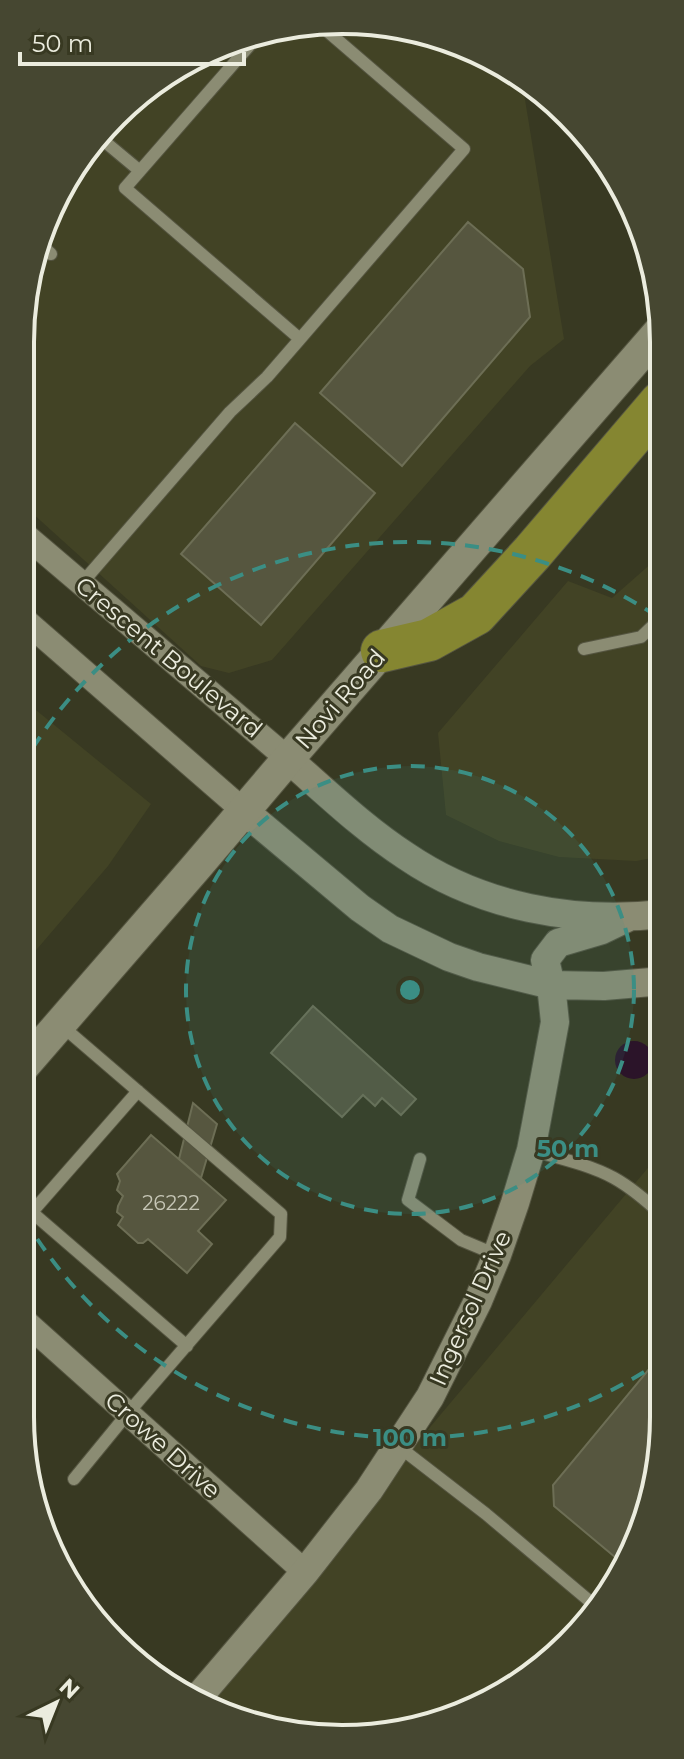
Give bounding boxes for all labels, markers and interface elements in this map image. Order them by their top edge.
scale bar [20,16,244,66]
text: 50 m [32,29,93,58]
street label: Crescent Boulevard [70,570,268,744]
street label: Novi Road [289,643,391,755]
centre of rings [396,976,424,1004]
text: 50 m [537,1134,599,1163]
house number: 26222 [142,1191,200,1215]
street label: Ingersol Drive [423,1226,517,1390]
street label: Crowe Drive [99,1386,227,1504]
text: 100 m [373,1423,447,1452]
north arrow [16,1663,96,1743]
text: N [54,1673,85,1705]

